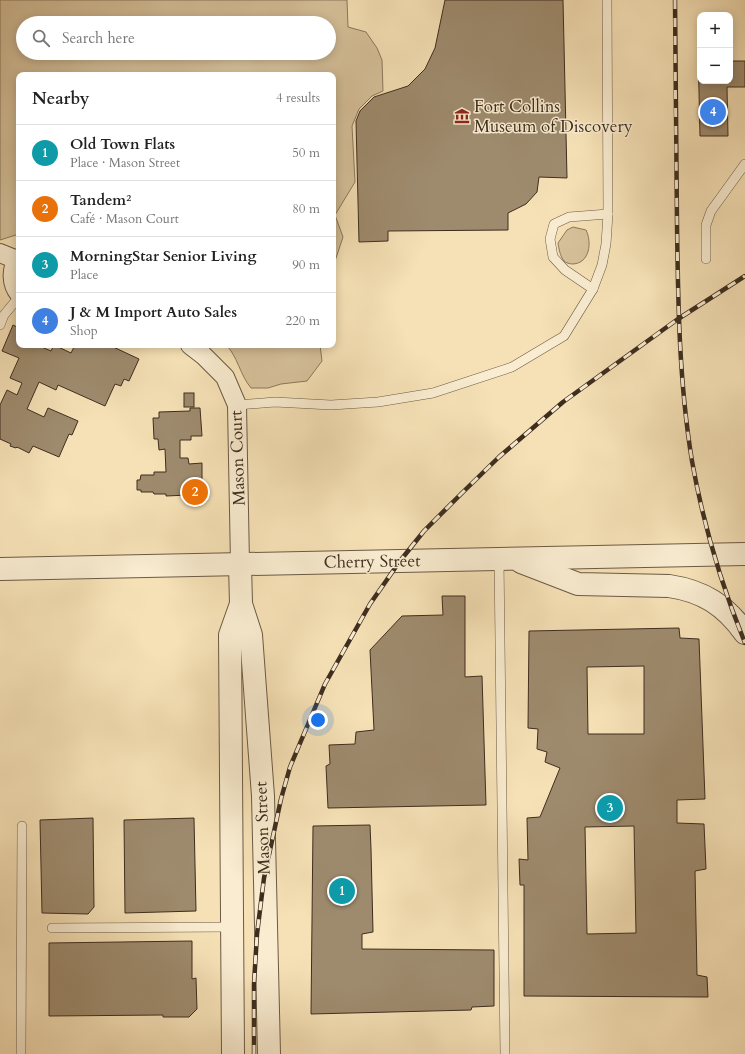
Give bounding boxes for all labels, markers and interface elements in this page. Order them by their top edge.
map controls [697,12,733,84]
button: + [697,12,733,48]
search box [16,16,336,60]
icon: search [30,27,52,49]
text: Search here [62,28,135,48]
button: − [697,48,733,84]
text: Nearby [32,87,89,110]
text: 4 results [276,89,320,107]
place label: Fort Collins Museum of Discovery [474,95,633,138]
pin: 4 [700,97,726,127]
museum icon: Fort Collins Museum of Discovery [453,107,471,125]
text: Old Town Flats [70,134,175,154]
text: 1 [42,144,48,162]
text: 50 m [292,144,320,162]
text: Place · Mason Street [70,154,180,172]
text: Tandem² [70,190,131,210]
text: 2 [42,200,48,218]
text: 80 m [292,200,320,218]
text: Café · Mason Court [70,210,179,228]
text: MorningStar Senior Living [70,246,256,266]
text: 3 [42,256,48,274]
text: 90 m [292,256,320,274]
text: Place [70,266,98,284]
text: J & M Import Auto Sales [70,302,237,322]
text: 4 [42,312,48,330]
text: 220 m [286,312,320,330]
text: Shop [70,322,98,340]
street label: Mason Court [224,409,251,506]
pin: 2 [182,477,208,507]
street label: Cherry Street [323,549,421,574]
your location [308,710,328,730]
street label: Mason Street [249,780,276,875]
pin: 3 [597,793,623,823]
pin: 1 [329,876,355,906]

